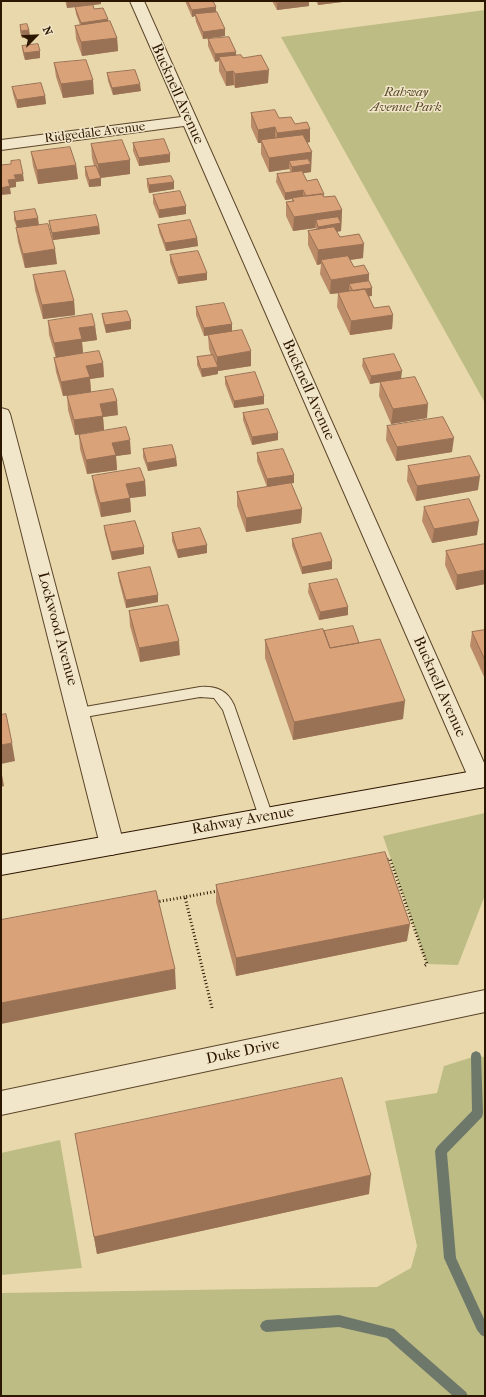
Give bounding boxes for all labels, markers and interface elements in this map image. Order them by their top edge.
north arrow [16,16,56,56]
text: N [40,24,55,37]
street label: Bucknell Avenue [147,41,207,147]
park label: Rahway Avenue Park [370,85,442,116]
street label: Ridgedale Avenue [44,119,146,147]
street label: Bucknell Avenue [278,337,338,443]
street label: Lockwood Avenue [33,570,81,688]
street label: Bucknell Avenue [409,634,469,740]
street label: Rahway Avenue [190,803,296,839]
street label: Duke Drive [205,1035,281,1069]

